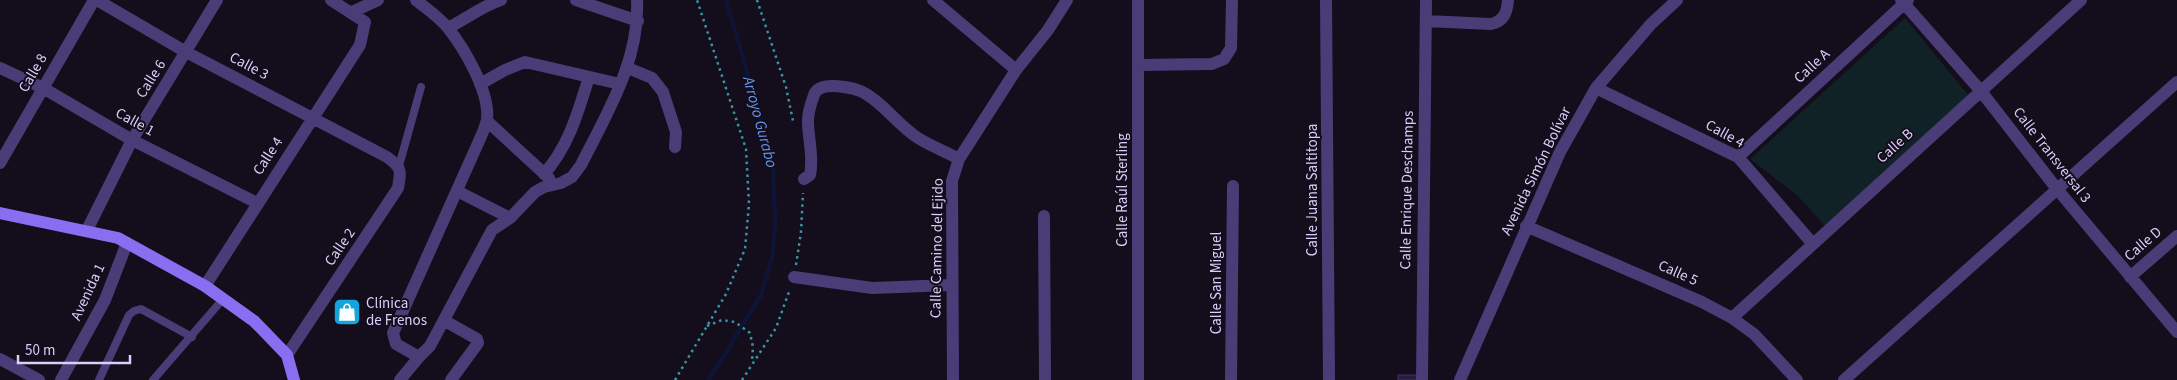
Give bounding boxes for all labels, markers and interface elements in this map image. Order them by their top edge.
street label: Calle A [1789,43,1835,88]
street label: Calle 3 [226,47,272,85]
street label: Calle 8 [13,50,53,96]
street label: Calle 6 [131,56,171,102]
water label: Arroyo Gurabo [737,73,783,170]
street label: Avenida Simón Bolívar [1496,102,1577,239]
street label: Calle 1 [112,103,158,141]
street label: Calle Transversal 3 [2008,103,2096,207]
street label: Calle Enrique Deschamps [1395,110,1419,270]
street label: Calle 4 [1702,115,1749,154]
street label: Calle Juana Saltitopa [1302,124,1323,256]
street label: Calle B [1872,124,1918,168]
street label: Calle 4 [248,132,288,179]
street label: Calle Raúl Sterling [1112,133,1133,247]
street label: Calle Camino del Ejido [925,178,949,318]
street label: Calle D [2120,222,2166,266]
street label: Calle 2 [320,224,360,270]
street label: Calle San Miguel [1206,232,1227,334]
street label: Calle 5 [1655,255,1701,291]
street label: Avenida 1 [66,260,110,324]
place label: Clínica de Frenos [366,293,427,331]
shop icon: Clínica de Frenos [332,297,362,327]
scale bar [18,332,130,364]
text: 50 m [25,340,55,361]

